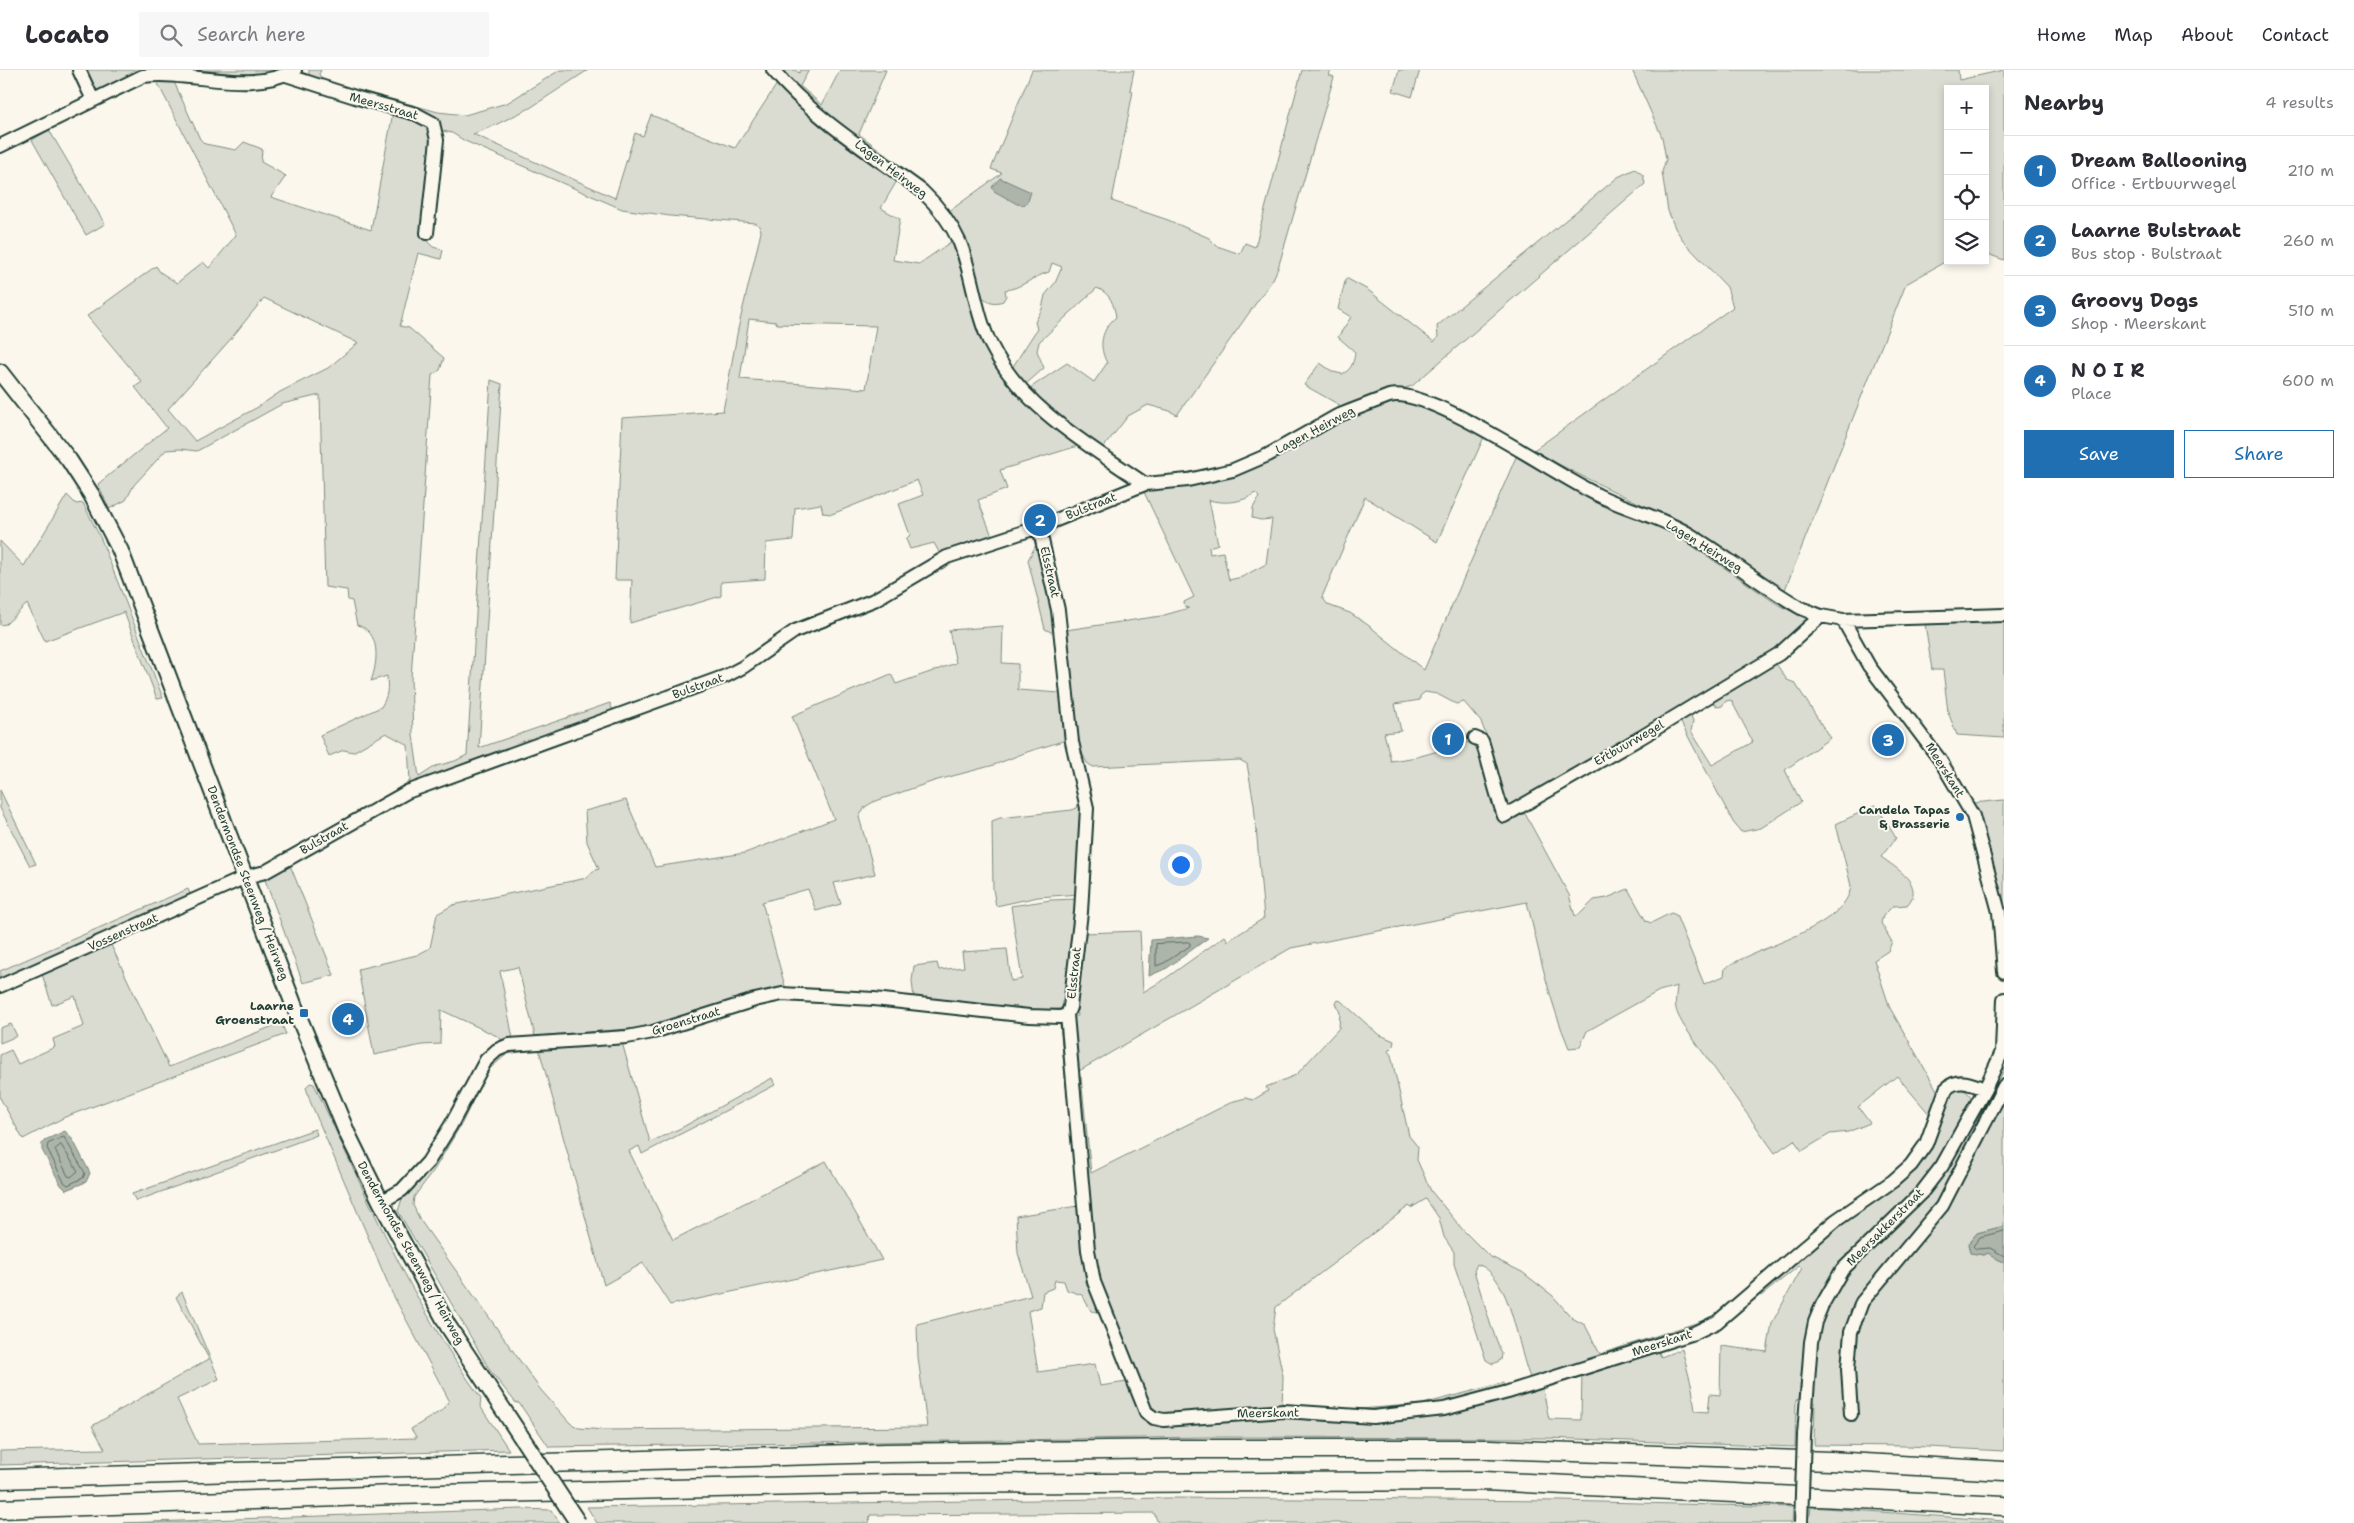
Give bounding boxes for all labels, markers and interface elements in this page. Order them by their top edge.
search box [139,12,489,57]
text: Locato [25,19,109,51]
icon: search [157,21,185,49]
text: Search here [197,22,306,47]
text: Home [2037,23,2086,47]
text: Map [2114,23,2153,47]
text: About [2181,23,2234,47]
text: Contact [2262,23,2329,47]
map controls [1944,85,1989,265]
button: + [1944,85,1989,130]
street label: Meersstraat [348,88,420,124]
text: Nearby [2024,89,2104,117]
text: 4 results [2265,92,2334,113]
button: − [1944,130,1989,175]
street label: Lagen Heirweg [851,136,931,202]
text: Dream Ballooning [2071,148,2247,173]
text: 1 [2036,160,2044,181]
text: 210 m [2287,160,2334,181]
text: Office · Ertbuurwegel [2071,173,2236,194]
button: locate [1944,175,1989,220]
text: Laarne Bulstraat [2071,218,2241,243]
button: layers [1944,220,1989,265]
text: 2 [2034,230,2046,251]
text: 260 m [2282,230,2334,251]
text: Bus stop · Bulstraat [2071,243,2222,264]
text: Groovy Dogs [2071,288,2198,313]
text: 3 [2034,300,2046,321]
text: 510 m [2288,300,2334,321]
text: Shop · Meerskant [2071,313,2207,334]
text: N O I R [2071,358,2144,383]
text: 4 [2034,370,2046,391]
text: 600 m [2282,370,2334,391]
text: Place [2071,383,2112,404]
street label: Lagen Heirweg [1273,402,1357,458]
button: Save [2024,430,2174,478]
button: Share [2184,430,2334,478]
street label: Bulstraat [1063,489,1119,523]
pin: 2 [1024,501,1056,539]
street label: Lagen Heirweg [1663,516,1745,576]
street label: Elsstraat [1036,545,1064,599]
street label: Bulstraat [670,669,726,703]
street label: Ertbuurwegel [1591,716,1667,770]
pin: 1 [1432,720,1464,758]
pin: 3 [1872,721,1904,759]
street label: Meerskant [1922,739,1968,801]
street label: Dendermondse Steenweg / Heirweg [203,783,293,983]
place label: Candela Tapas & Brasserie [1859,802,1950,832]
marker: Candela Tapas & Brasserie [1954,811,1966,823]
street label: Bulstraat [297,818,351,858]
your location [1168,852,1194,878]
street label: Vossenstraat [85,909,161,955]
street label: Elsstraat [1063,946,1085,1000]
place label: Laarne Groenstraat [215,998,294,1028]
pin: 4 [332,1000,364,1038]
street label: Groenstraat [650,1003,722,1039]
marker: Laarne Groenstraat [298,1007,310,1019]
street label: Dendermondse Steenweg / Heirweg [354,1158,468,1348]
street label: Meersakkerstraat [1843,1185,1927,1269]
street label: Meerskant [1630,1326,1694,1360]
street label: Meerskant [1237,1404,1299,1422]

